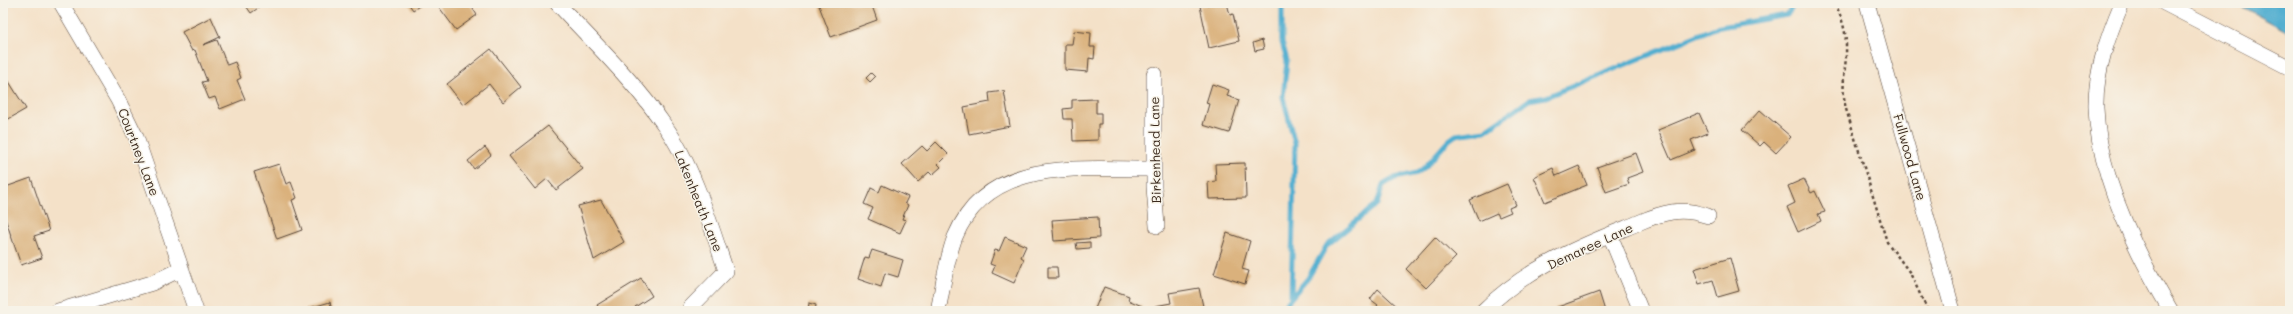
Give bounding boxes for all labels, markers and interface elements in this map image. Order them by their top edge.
street label: Birkenhead Lane [1145,96,1164,204]
street label: Courtney Lane [115,105,164,198]
street label: Fullwood Lane [1890,112,1931,202]
street label: Lakenheath Lane [671,148,728,254]
street label: Demaree Lane [1544,218,1635,273]

